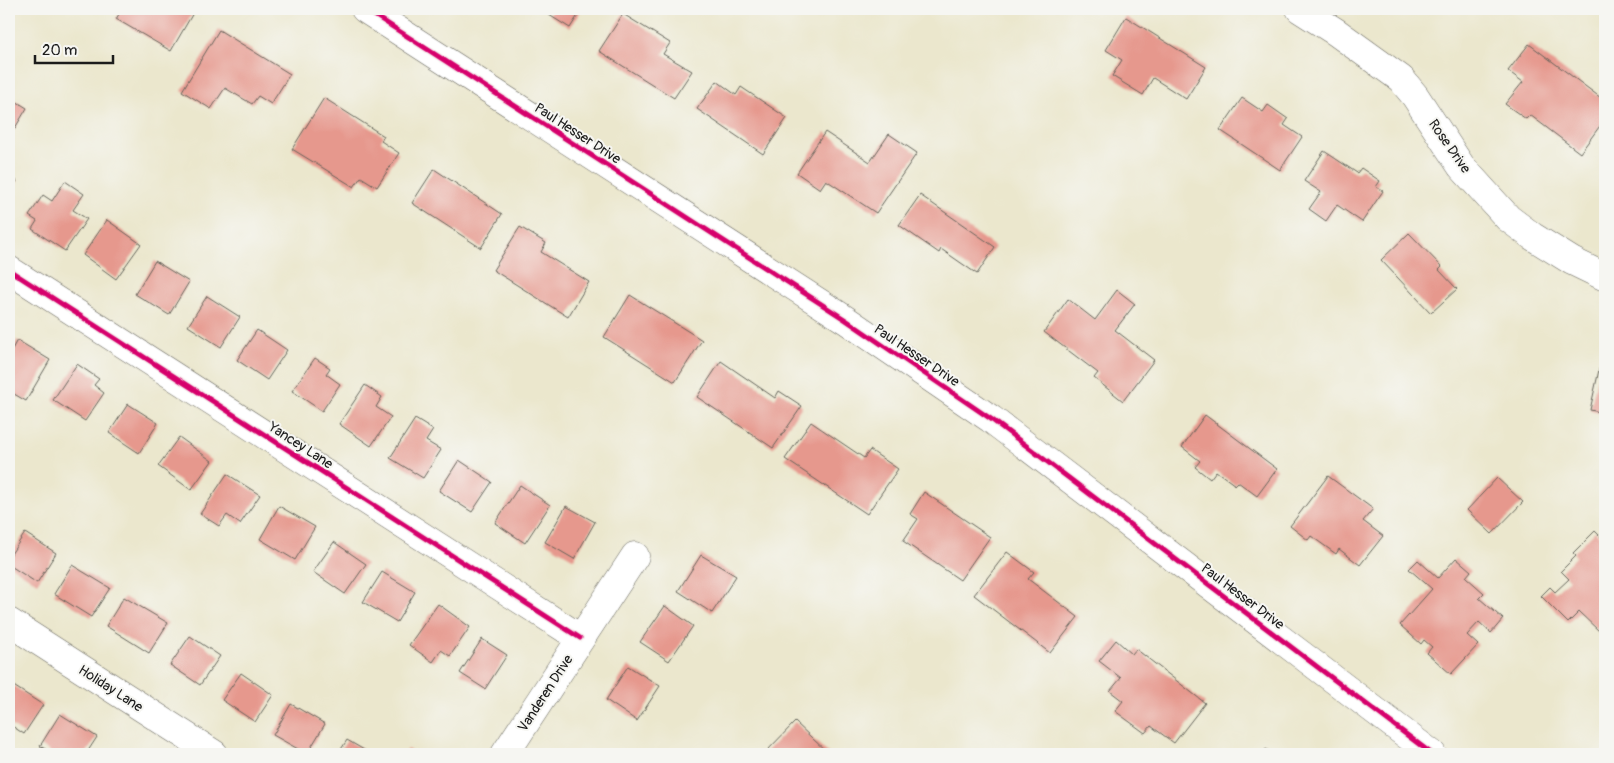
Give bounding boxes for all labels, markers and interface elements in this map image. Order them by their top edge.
scale bar [35,32,112,64]
text: 20 m [42,41,77,60]
street label: Paul Hesser Drive [531,99,624,168]
street label: Rose Drive [1425,116,1474,177]
street label: Paul Hesser Drive [871,321,963,390]
street label: Yancey Lane [264,418,336,473]
street label: Paul Hesser Drive [1198,560,1288,633]
street label: Vanderen Drive [514,651,577,735]
street label: Holiday Lane [75,661,146,716]

